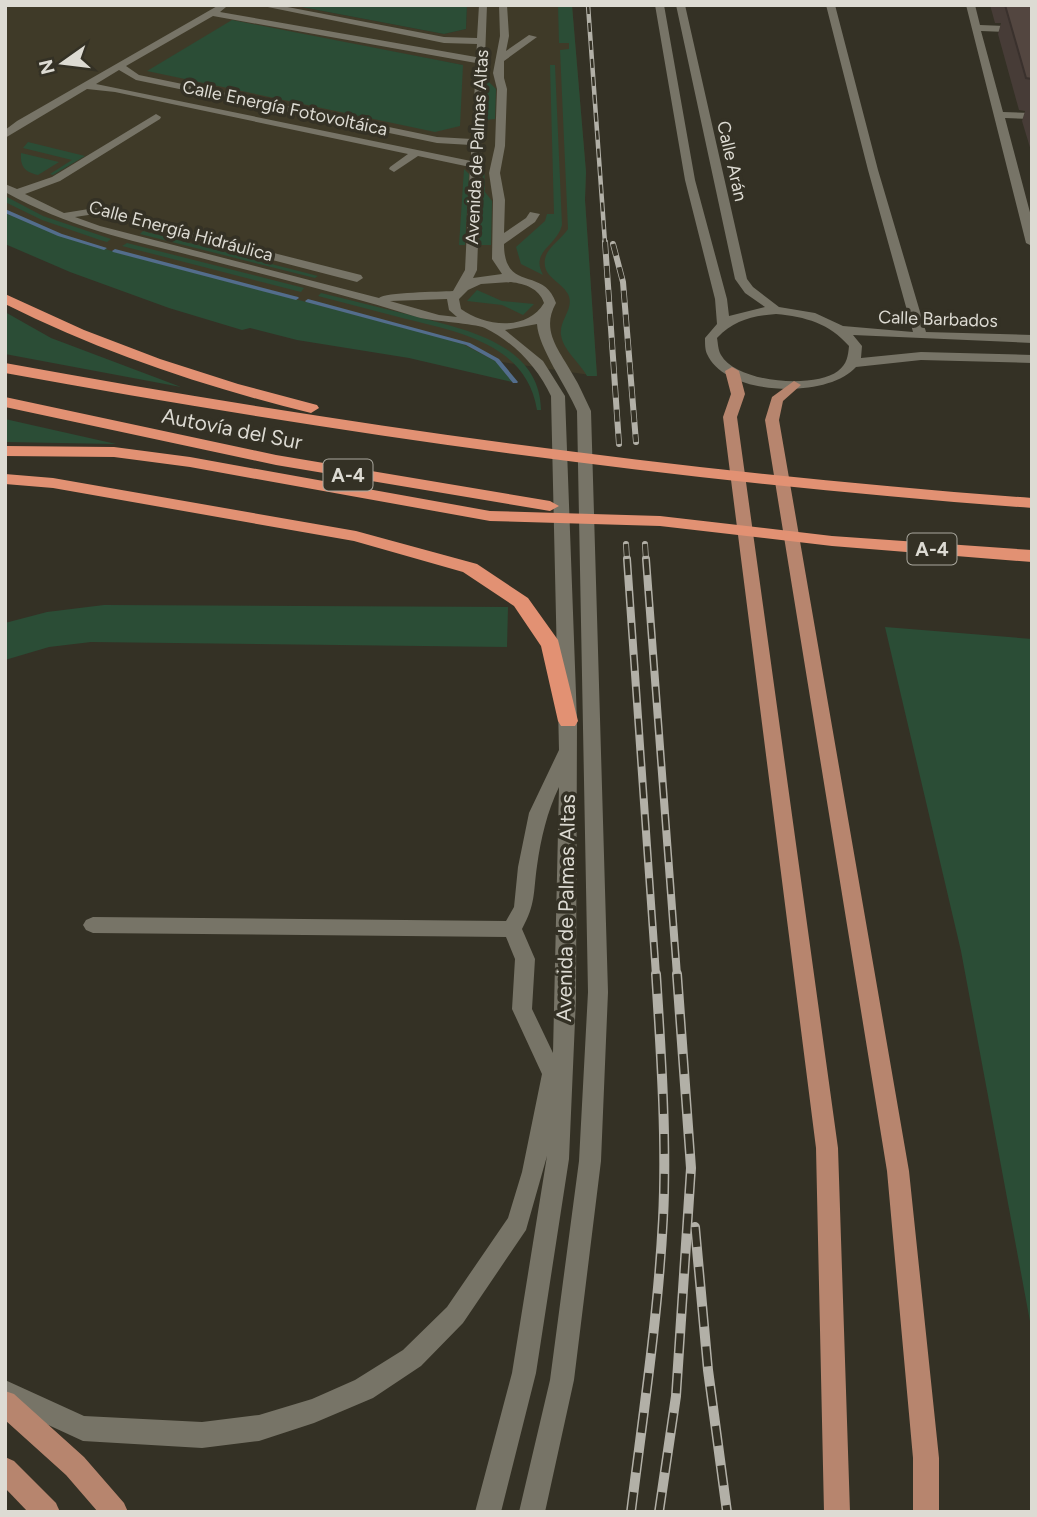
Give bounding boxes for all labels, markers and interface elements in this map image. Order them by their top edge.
north arrow [28,28,98,98]
street label: Avenida de Palmas Altas [461,49,493,245]
text: N [34,57,60,77]
street label: Calle Energía Fotovoltáica [181,76,389,140]
street label: Calle Arán [712,119,752,203]
street label: Calle Energía Hidráulica [86,196,276,266]
street label: Calle Barbados [878,306,998,332]
street label: Autovía del Sur [160,403,305,454]
road number: A-4 [324,460,372,490]
road number: A-4 [908,534,956,564]
street label: Avenida de Palmas Altas [551,794,580,1022]

